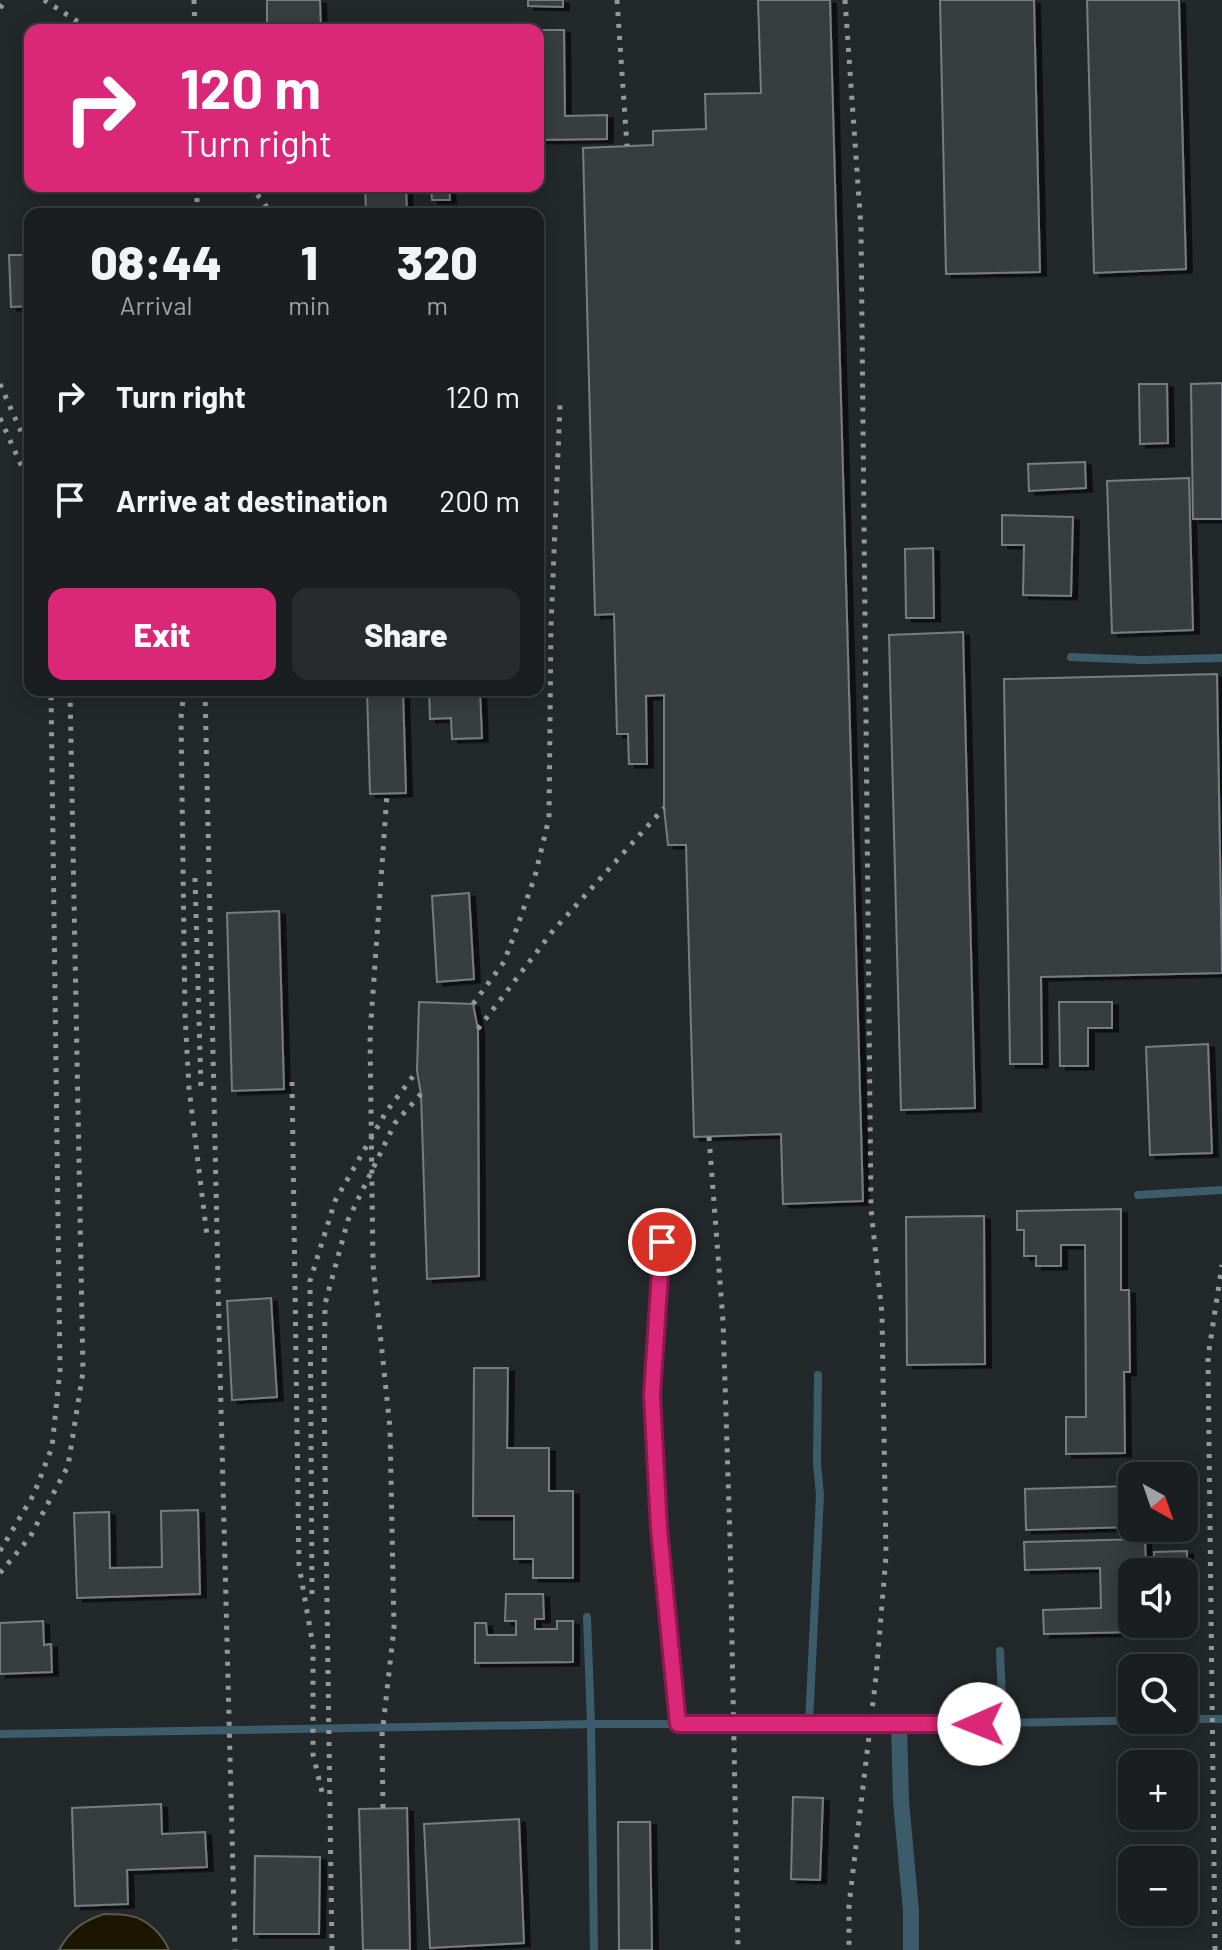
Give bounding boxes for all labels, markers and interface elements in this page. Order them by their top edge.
text: 120 m [180,53,321,120]
icon: right [48,56,152,160]
text: Turn right [180,121,332,164]
text: 08:44 [90,232,222,290]
text: 1 [301,232,318,290]
text: 320 [397,232,478,290]
text: Arrival [120,289,192,320]
text: min [288,289,330,320]
text: m [426,289,448,320]
icon: right [48,374,92,418]
text: Turn right [116,378,246,414]
text: 120 m [446,378,520,414]
icon: arrive [48,478,92,522]
text: Arrive at destination [116,482,388,518]
text: 200 m [439,482,520,518]
button: Exit [48,588,276,680]
button: Share [292,588,520,680]
pin [628,1208,696,1276]
icon: arrive [640,1220,684,1264]
north arrow [1118,1462,1198,1542]
map controls [1118,1462,1198,1926]
button: sound [1118,1558,1198,1638]
button: search [1118,1654,1198,1734]
position arrow [937,1682,1021,1766]
button: + [1118,1750,1198,1830]
button: − [1118,1846,1198,1926]

